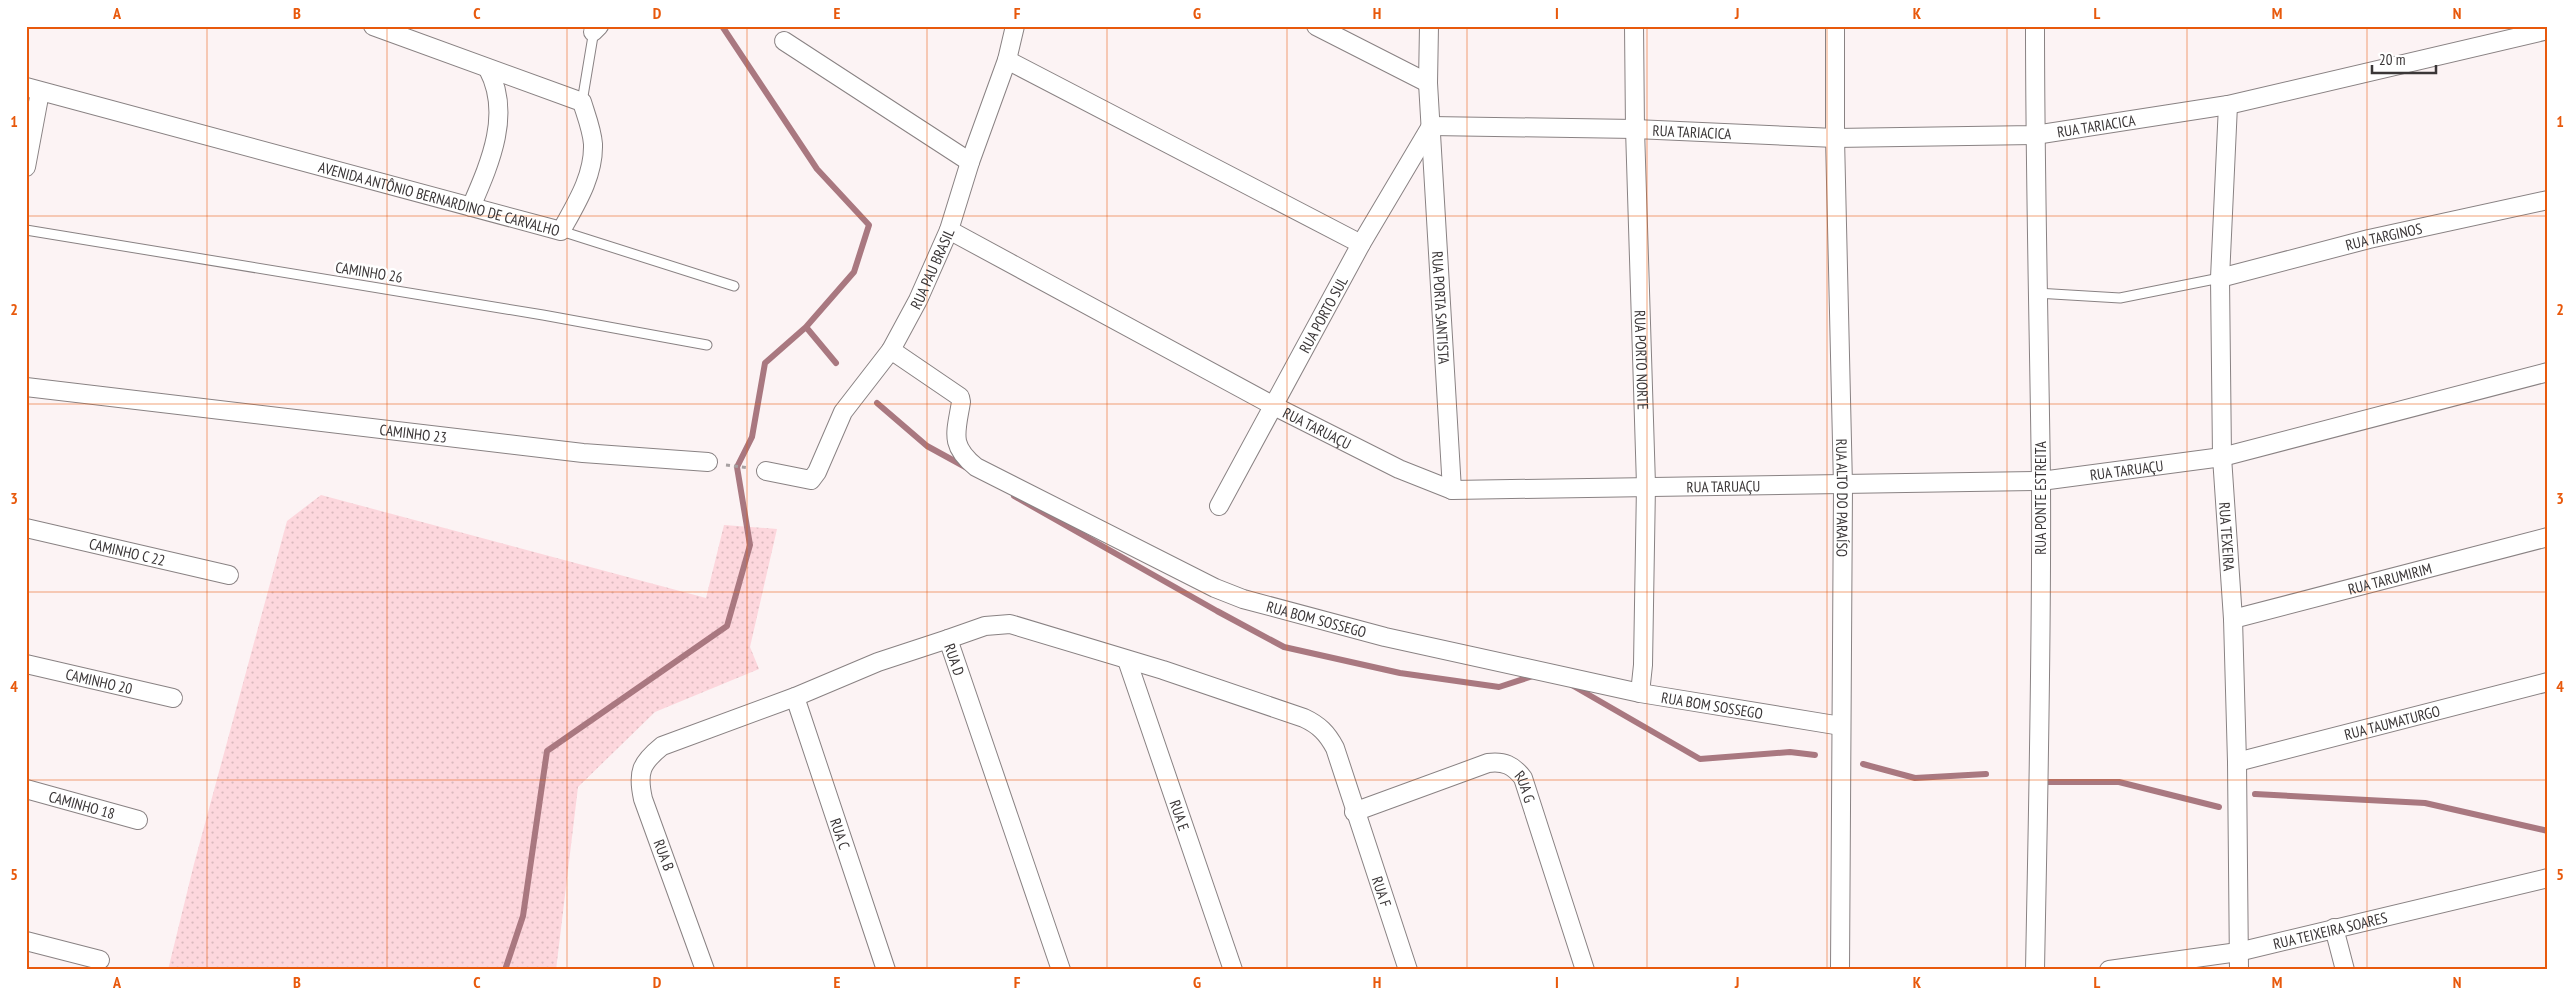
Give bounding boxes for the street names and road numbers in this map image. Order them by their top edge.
street label: RUA TARIACICA [2056,110,2137,141]
street label: RUA TARIACICA [1652,120,1733,143]
street label: AVENIDA ANTÔNIO BERNARDINO DE CARVALHO [317,157,562,240]
street label: RUA TARGINOS [2343,218,2424,254]
street label: RUA PAU BRASIL [906,225,958,312]
street label: RUA PORTA SANTISTA [1428,251,1454,365]
street label: CAMINHO 26 [334,257,404,287]
street label: RUA PORTO SUL [1294,272,1352,356]
street label: RUA PORTO NORTE [1631,310,1653,410]
street label: RUA TARUAÇU [1280,403,1355,453]
street label: CAMINHO 23 [379,419,448,446]
street label: RUA ALTO DO PARAÍSO [1832,438,1853,557]
street label: RUA PONTE ESTREITA [2031,440,2050,555]
street label: RUA TARUAÇU [2089,455,2165,484]
street label: RUA TARUAÇU [1686,476,1761,496]
street label: RUA TEXEIRA [2216,502,2239,573]
street label: CAMINHO C 22 [88,533,167,569]
street label: RUA TARUMIRIM [2346,558,2434,598]
street label: RUA BOM SOSSEGO [1265,596,1369,641]
street label: RUA D [941,641,969,678]
street label: CAMINHO 20 [64,664,134,698]
street label: RUA BOM SOSSEGO [1660,687,1764,723]
street label: RUA TAUMATURGO [2342,701,2442,744]
street label: RUA G [1511,766,1540,805]
street label: CAMINHO 18 [47,786,117,823]
street label: RUA E [1166,797,1194,833]
street label: RUA C [827,816,855,852]
street label: RUA B [649,837,679,873]
street label: RUA F [1368,874,1396,909]
street label: RUA TEIXEIRA SOARES [2271,907,2389,953]

